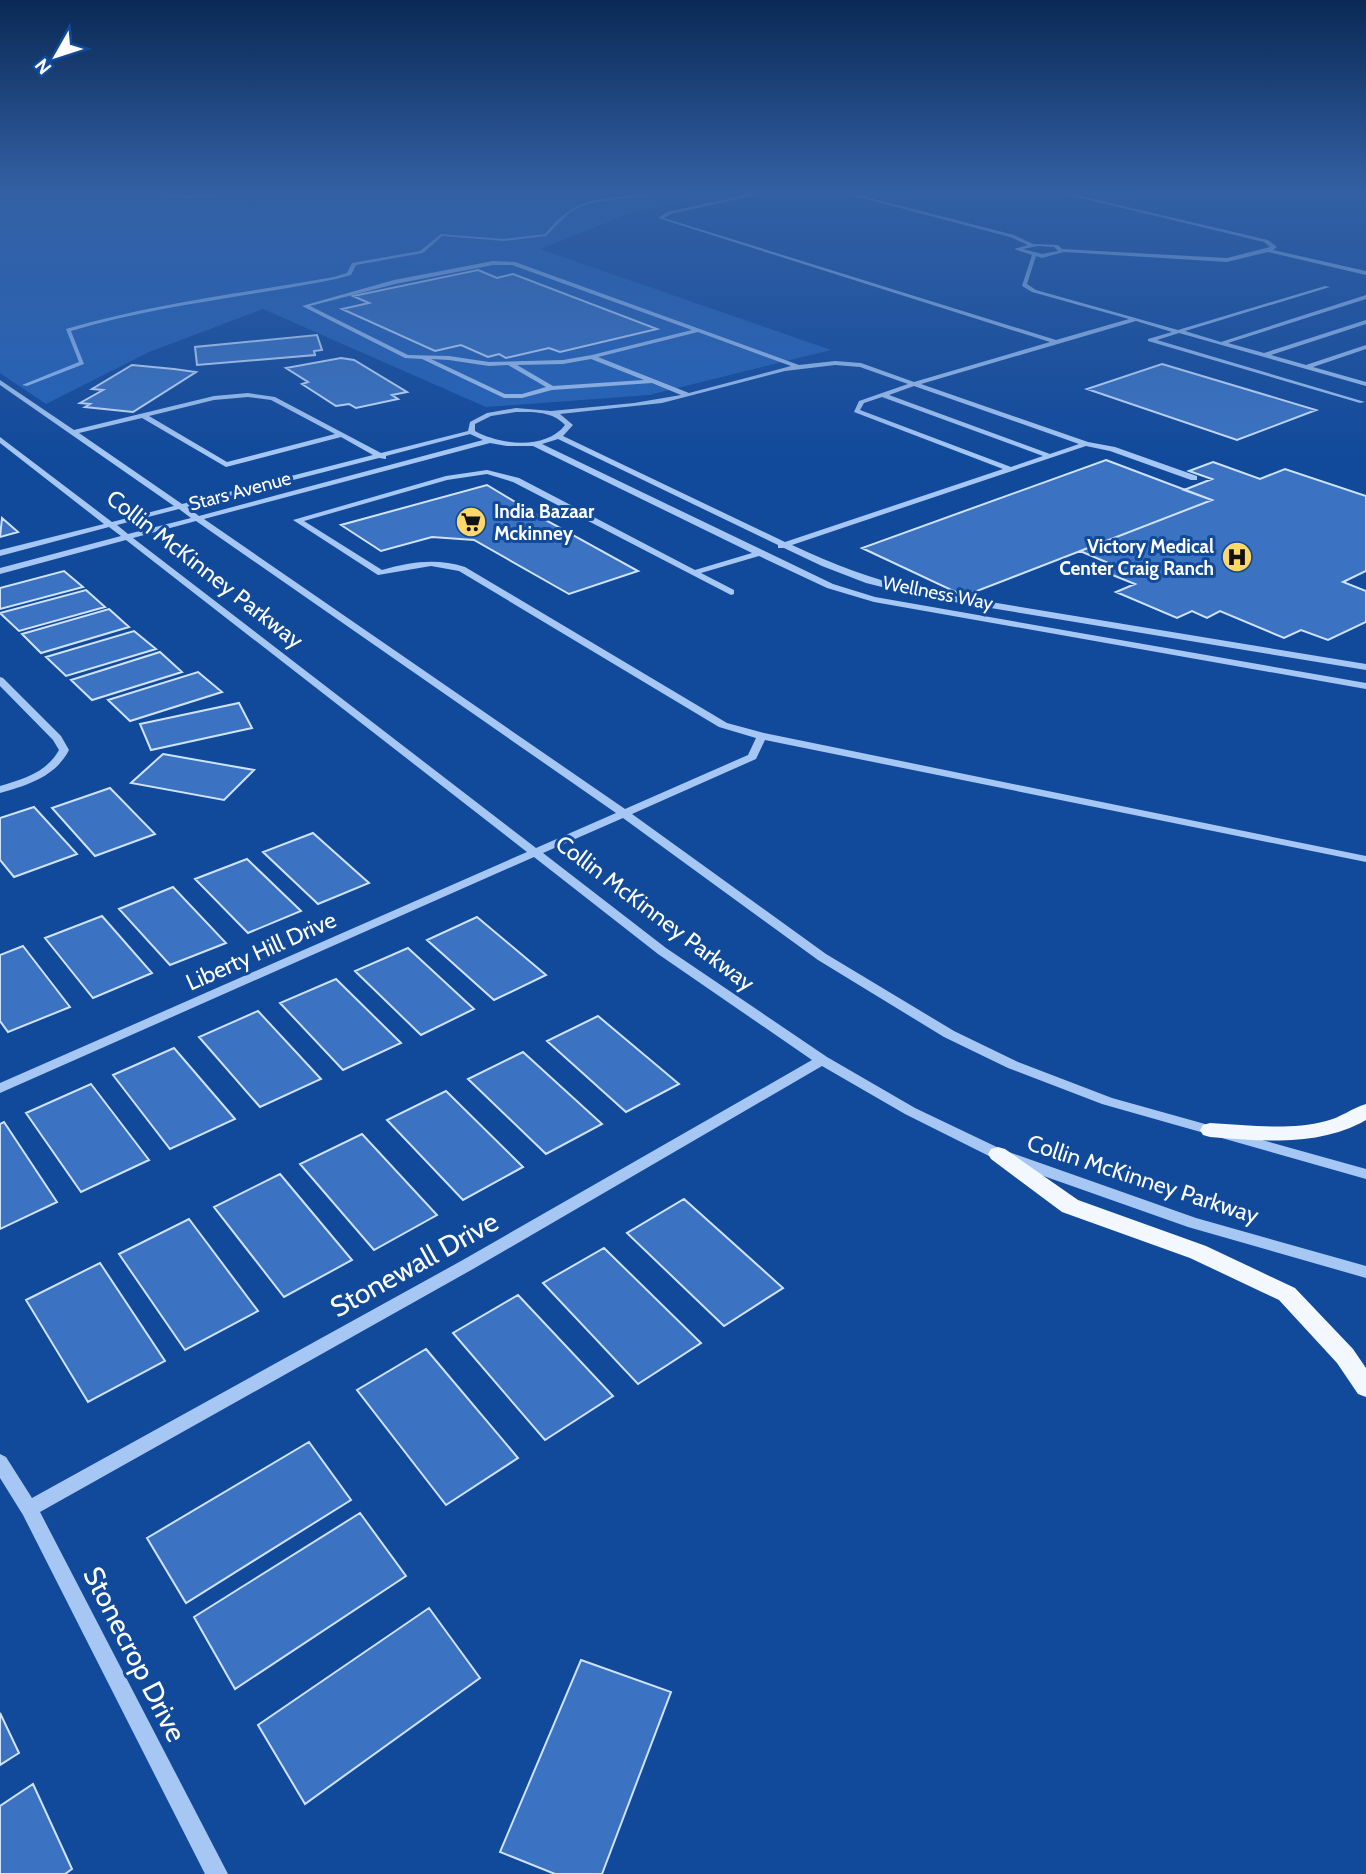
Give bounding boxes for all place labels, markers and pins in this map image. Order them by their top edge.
place label: India Bazaar Mckinney [494,500,595,545]
supermarket icon: India Bazaar Mckinney [454,505,488,539]
place label: Victory Medical Center Craig Ranch [1059,535,1214,580]
hospital icon: Victory Medical Center Craig Ranch [1220,540,1254,574]

